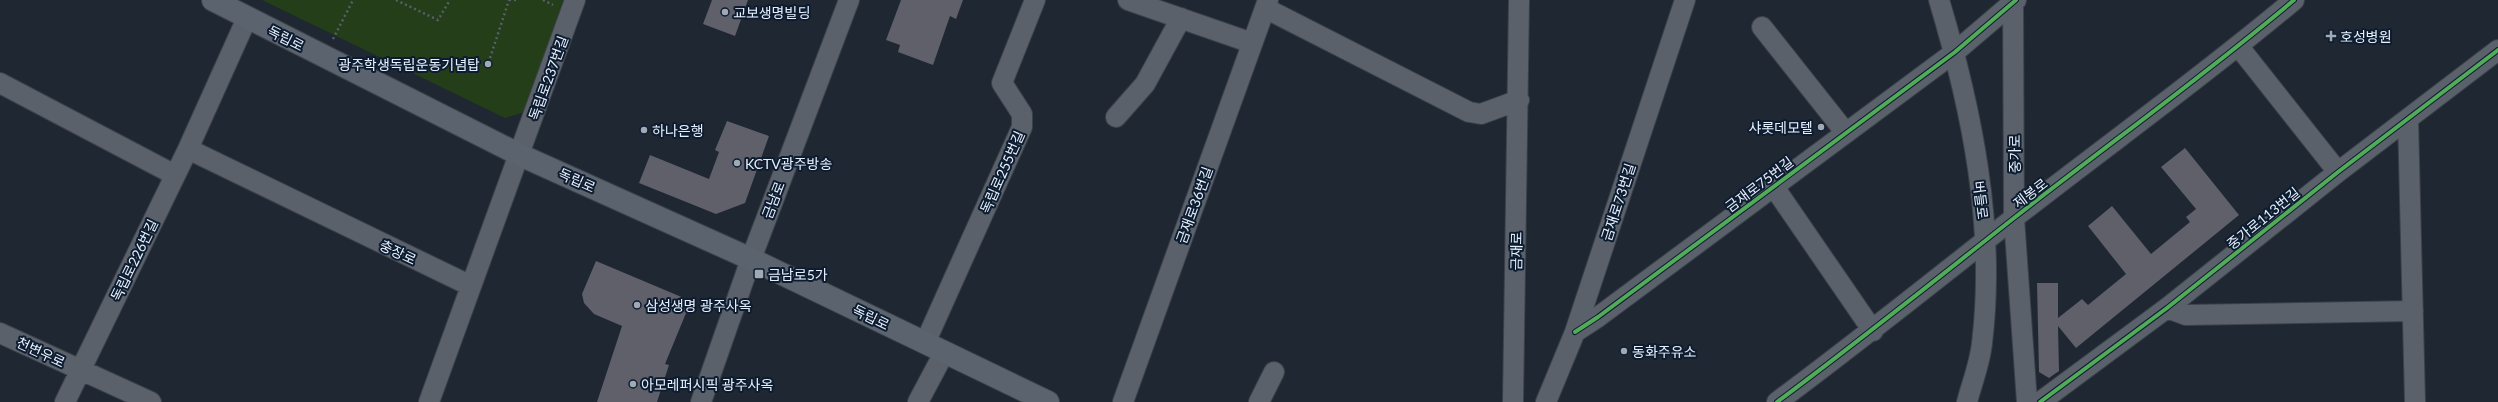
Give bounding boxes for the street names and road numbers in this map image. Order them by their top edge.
street label: 독립로 [265,22,307,54]
street label: 독립로237번길 [525,33,571,123]
street label: 독립로255번길 [976,128,1028,216]
street label: 중가로 [2006,135,2023,173]
street label: 금재로75번길 [1722,153,1796,215]
street label: 금재로73번길 [1597,161,1639,243]
street label: 독립로 [556,164,598,196]
street label: 금재로36번길 [1172,164,1216,246]
street label: 제봉로 [2009,175,2051,211]
street label: 금남로 [758,179,788,221]
street label: 버들로 [1970,180,1992,220]
street label: 중가로113번길 [2223,183,2303,253]
street label: 독립로226번길 [107,216,161,304]
street label: 금재로 [1507,231,1525,270]
street label: 충장로 [377,236,419,268]
street label: 독립로 [850,301,892,333]
street label: 천변우로 [14,333,68,371]

